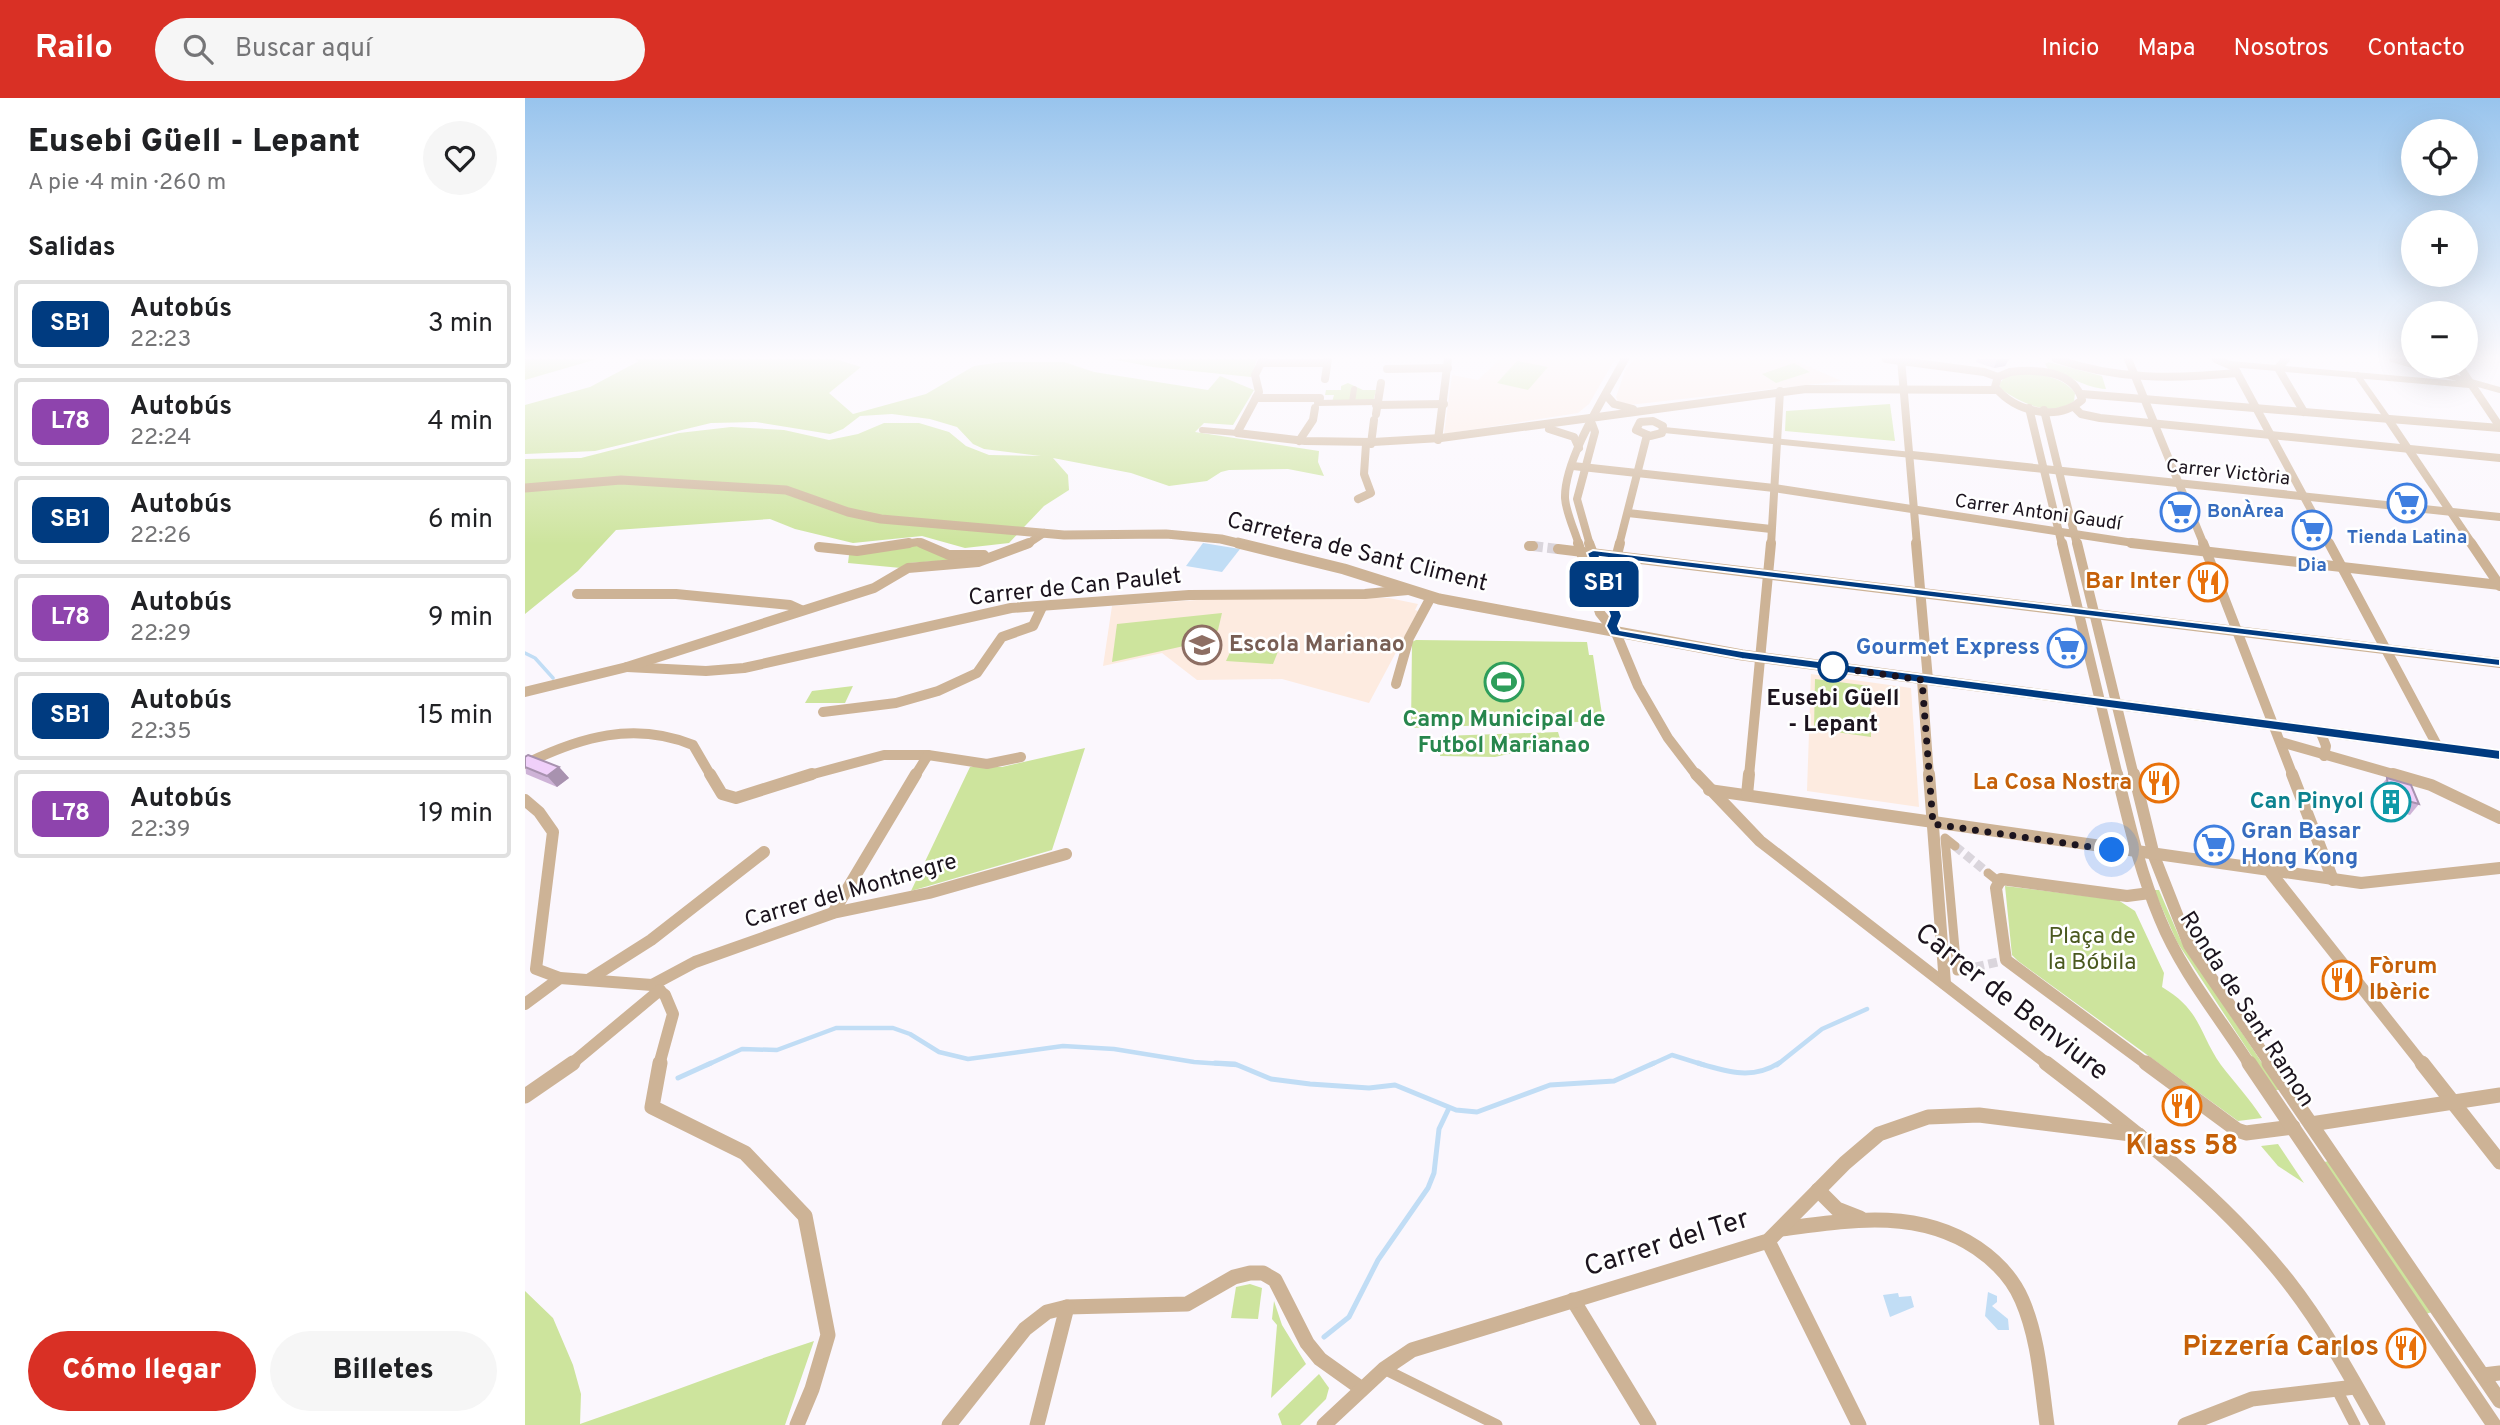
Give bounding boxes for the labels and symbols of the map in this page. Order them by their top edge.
street label: Carrer Victòria [2165,455,2291,491]
supermarket icon: Tienda Latina [2386,482,2428,524]
street label: Carrer Antoni Gaudí [1953,489,2125,537]
supermarket icon: BonÀrea [2159,491,2201,533]
place label: BonÀrea [2207,499,2284,524]
street label: Carretera de Sant Climent [1224,507,1490,599]
supermarket icon: Dia [2291,509,2333,551]
place label: Tienda Latina [2347,526,2467,550]
place label: Dia [2297,554,2327,578]
line badge: SB1 [1564,561,1644,607]
restaurant icon: Bar Inter [2187,561,2229,603]
street label: Carrer de Can Paulet [967,562,1183,614]
place label: Bar Inter [2085,568,2181,597]
school or university icon: Escola Marianao [1181,624,1223,666]
supermarket icon: Gourmet Express [2046,627,2088,669]
place label: Escola Marianao [1229,631,1405,660]
place label: Gourmet Express [1856,634,2040,663]
marker: Eusebi Güell - Lepant [1818,652,1848,682]
sports icon: Camp Municipal de Futbol Marianao [1483,661,1525,703]
place label: Eusebi Güell - Lepant [1767,685,1899,740]
place label: Camp Municipal de Futbol Marianao [1402,706,1606,761]
restaurant icon: La Cosa Nostra [2138,762,2180,804]
place label: La Cosa Nostra [1973,769,2132,798]
building icon: Can Pinyol [2370,781,2412,823]
place label: Can Pinyol [2250,788,2364,817]
place label: Gran Basar Hong Kong [2241,818,2361,873]
supermarket icon: Gran Basar Hong Kong [2193,824,2235,866]
your location [2094,832,2129,867]
street label: Carrer del Montnegre [741,848,961,936]
street label: Ronda de Sant Ramon [2172,907,2320,1113]
street label: Carrer de Benviure [1907,916,2115,1090]
park label: Plaça de la Bóbila [2048,923,2136,978]
place label: Fòrum Ibèric [2369,953,2437,1008]
restaurant icon: Fòrum Ibèric [2321,959,2363,1001]
restaurant icon: Klass 58 [2161,1085,2203,1127]
place label: Klass 58 [2126,1129,2238,1165]
street label: Carrer del Ter [1580,1202,1754,1286]
restaurant icon: Pizzería Carlos [2385,1327,2427,1369]
place label: Pizzería Carlos [2182,1330,2379,1366]

